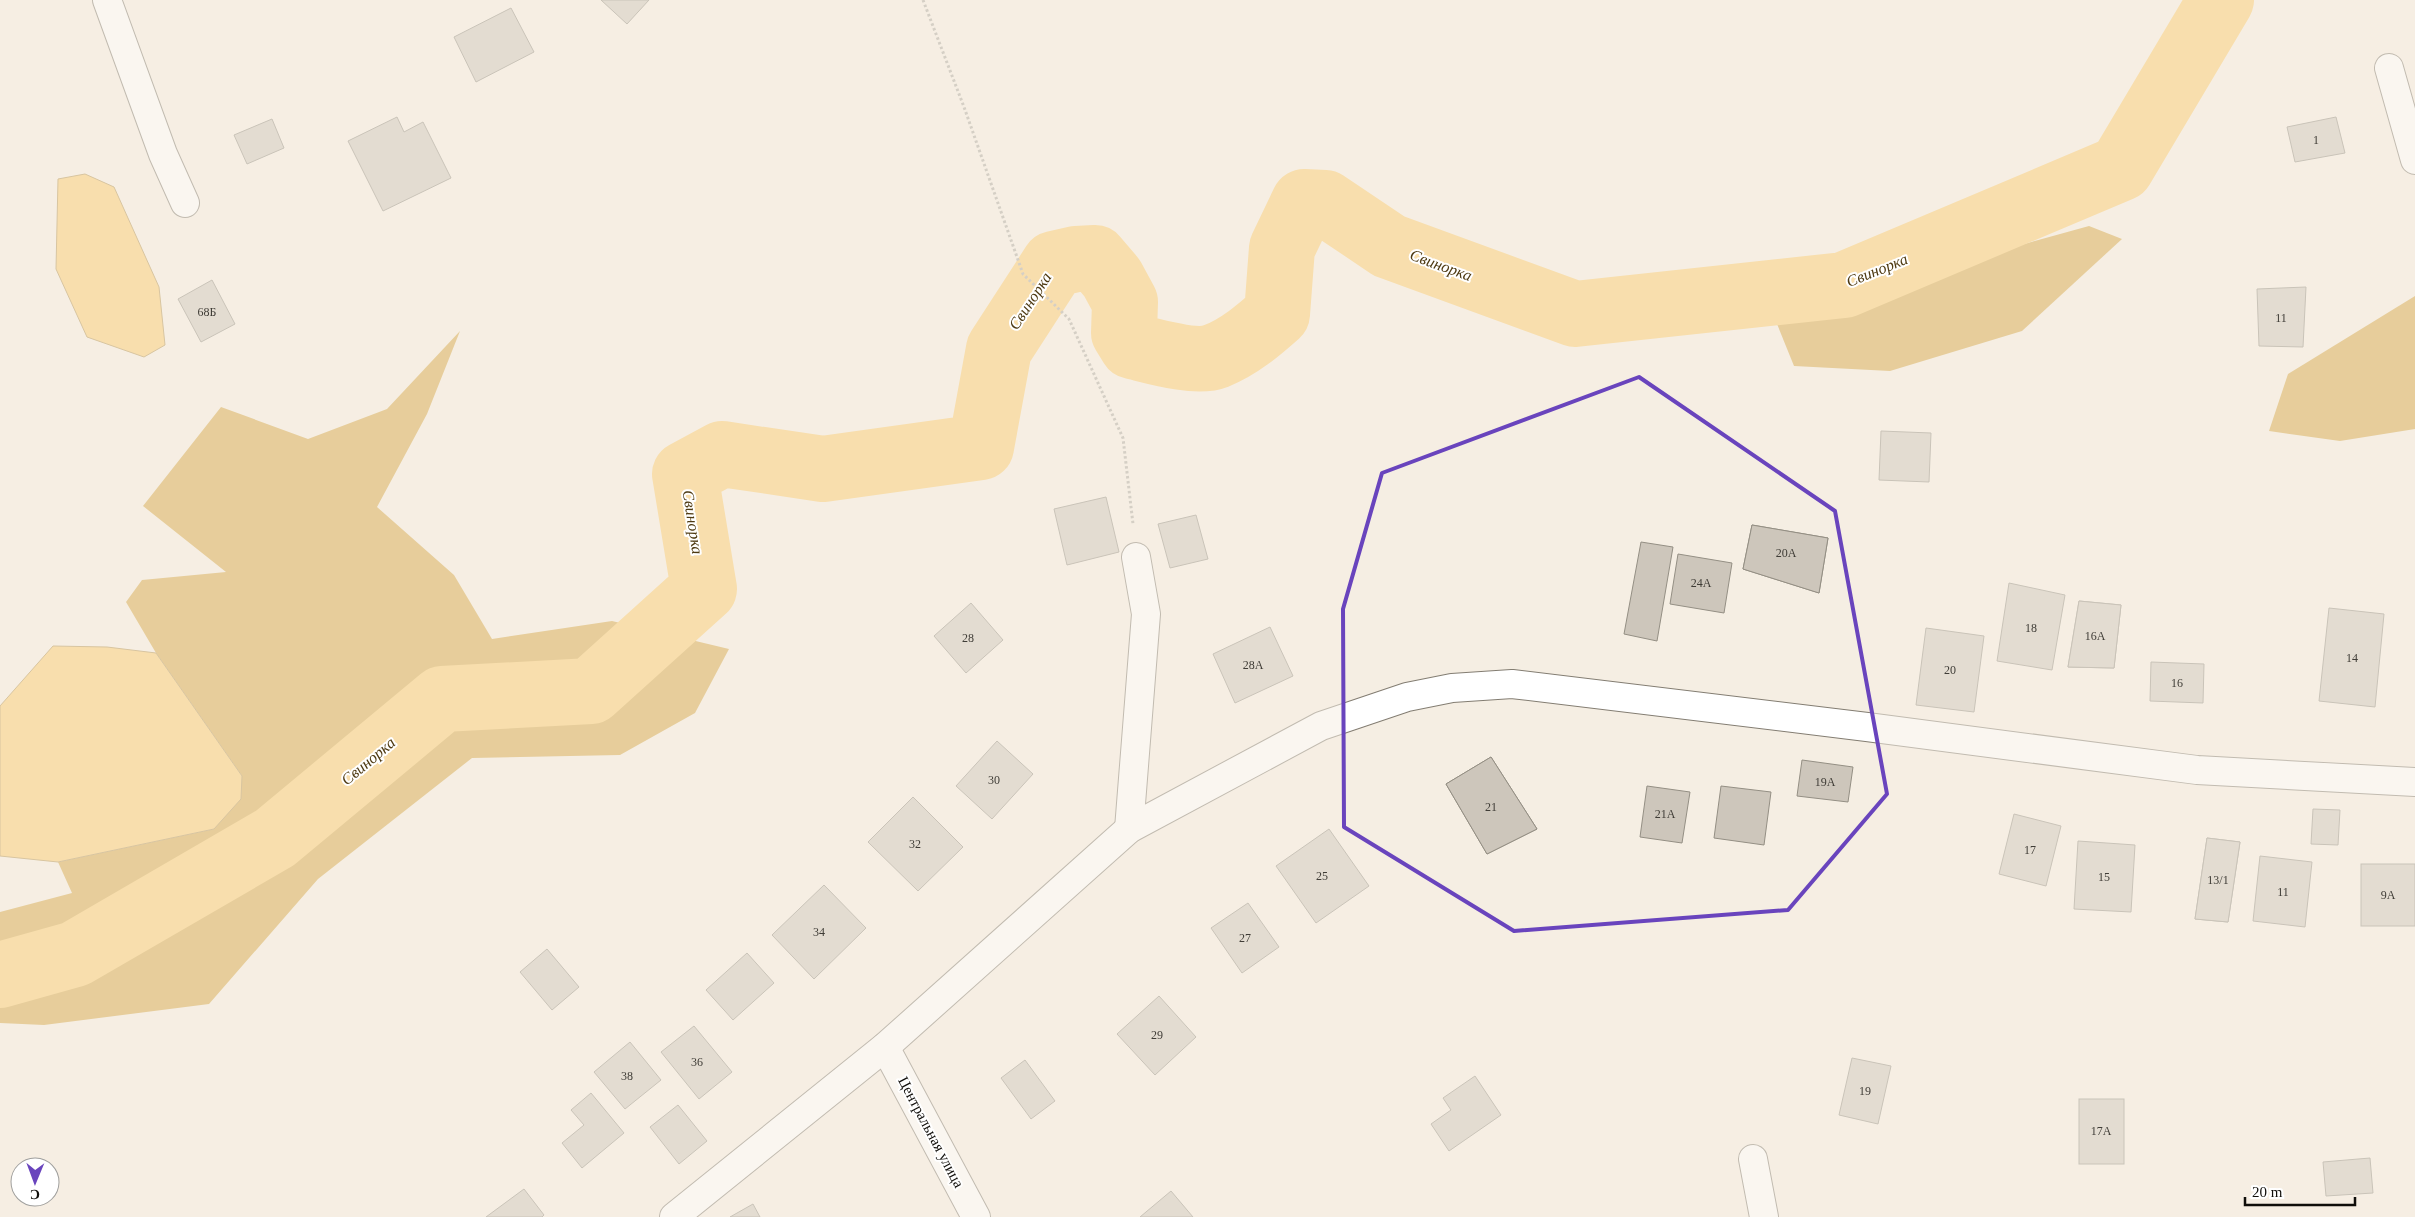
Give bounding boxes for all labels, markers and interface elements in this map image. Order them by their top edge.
house number: 1 [2313,133,2319,147]
water label: Свинорка [1407,246,1474,285]
water label: Свинорка [1844,250,1911,291]
water label: Свинорка [1005,269,1056,333]
house number: 68Б [198,305,217,319]
house number: 11 [2275,311,2287,325]
water label: Свинорка [679,489,706,555]
house number: 20А [1776,546,1797,560]
house number: 24А [1691,576,1712,590]
house number: 18 [2025,621,2037,635]
house number: 16А [2085,629,2106,643]
house number: 28 [962,631,974,645]
house number: 14 [2346,651,2358,665]
house number: 28А [1243,658,1264,672]
house number: 20 [1944,663,1956,677]
house number: 16 [2171,676,2183,690]
water label: Свинорка [338,734,399,789]
house number: 30 [988,773,1000,787]
house number: 19А [1815,775,1836,789]
house number: 21 [1485,800,1497,814]
house number: 21А [1655,807,1676,821]
house number: 32 [909,837,921,851]
house number: 17 [2024,843,2036,857]
house number: 25 [1316,869,1328,883]
house number: 15 [2098,870,2110,884]
house number: 13/1 [2207,873,2229,887]
house number: 11 [2277,885,2289,899]
house number: 9А [2381,888,2396,902]
house number: 34 [813,925,825,939]
house number: 27 [1239,931,1251,945]
house number: 29 [1151,1028,1163,1042]
house number: 36 [691,1055,703,1069]
house number: 38 [621,1069,633,1083]
street label: Центральная улица [895,1074,967,1190]
house number: 19 [1859,1084,1871,1098]
house number: 17А [2091,1124,2112,1138]
north arrow [10,1157,60,1207]
scale bar [2245,1174,2355,1206]
text: 20 m [2252,1184,2283,1200]
text: С [30,1187,40,1202]

